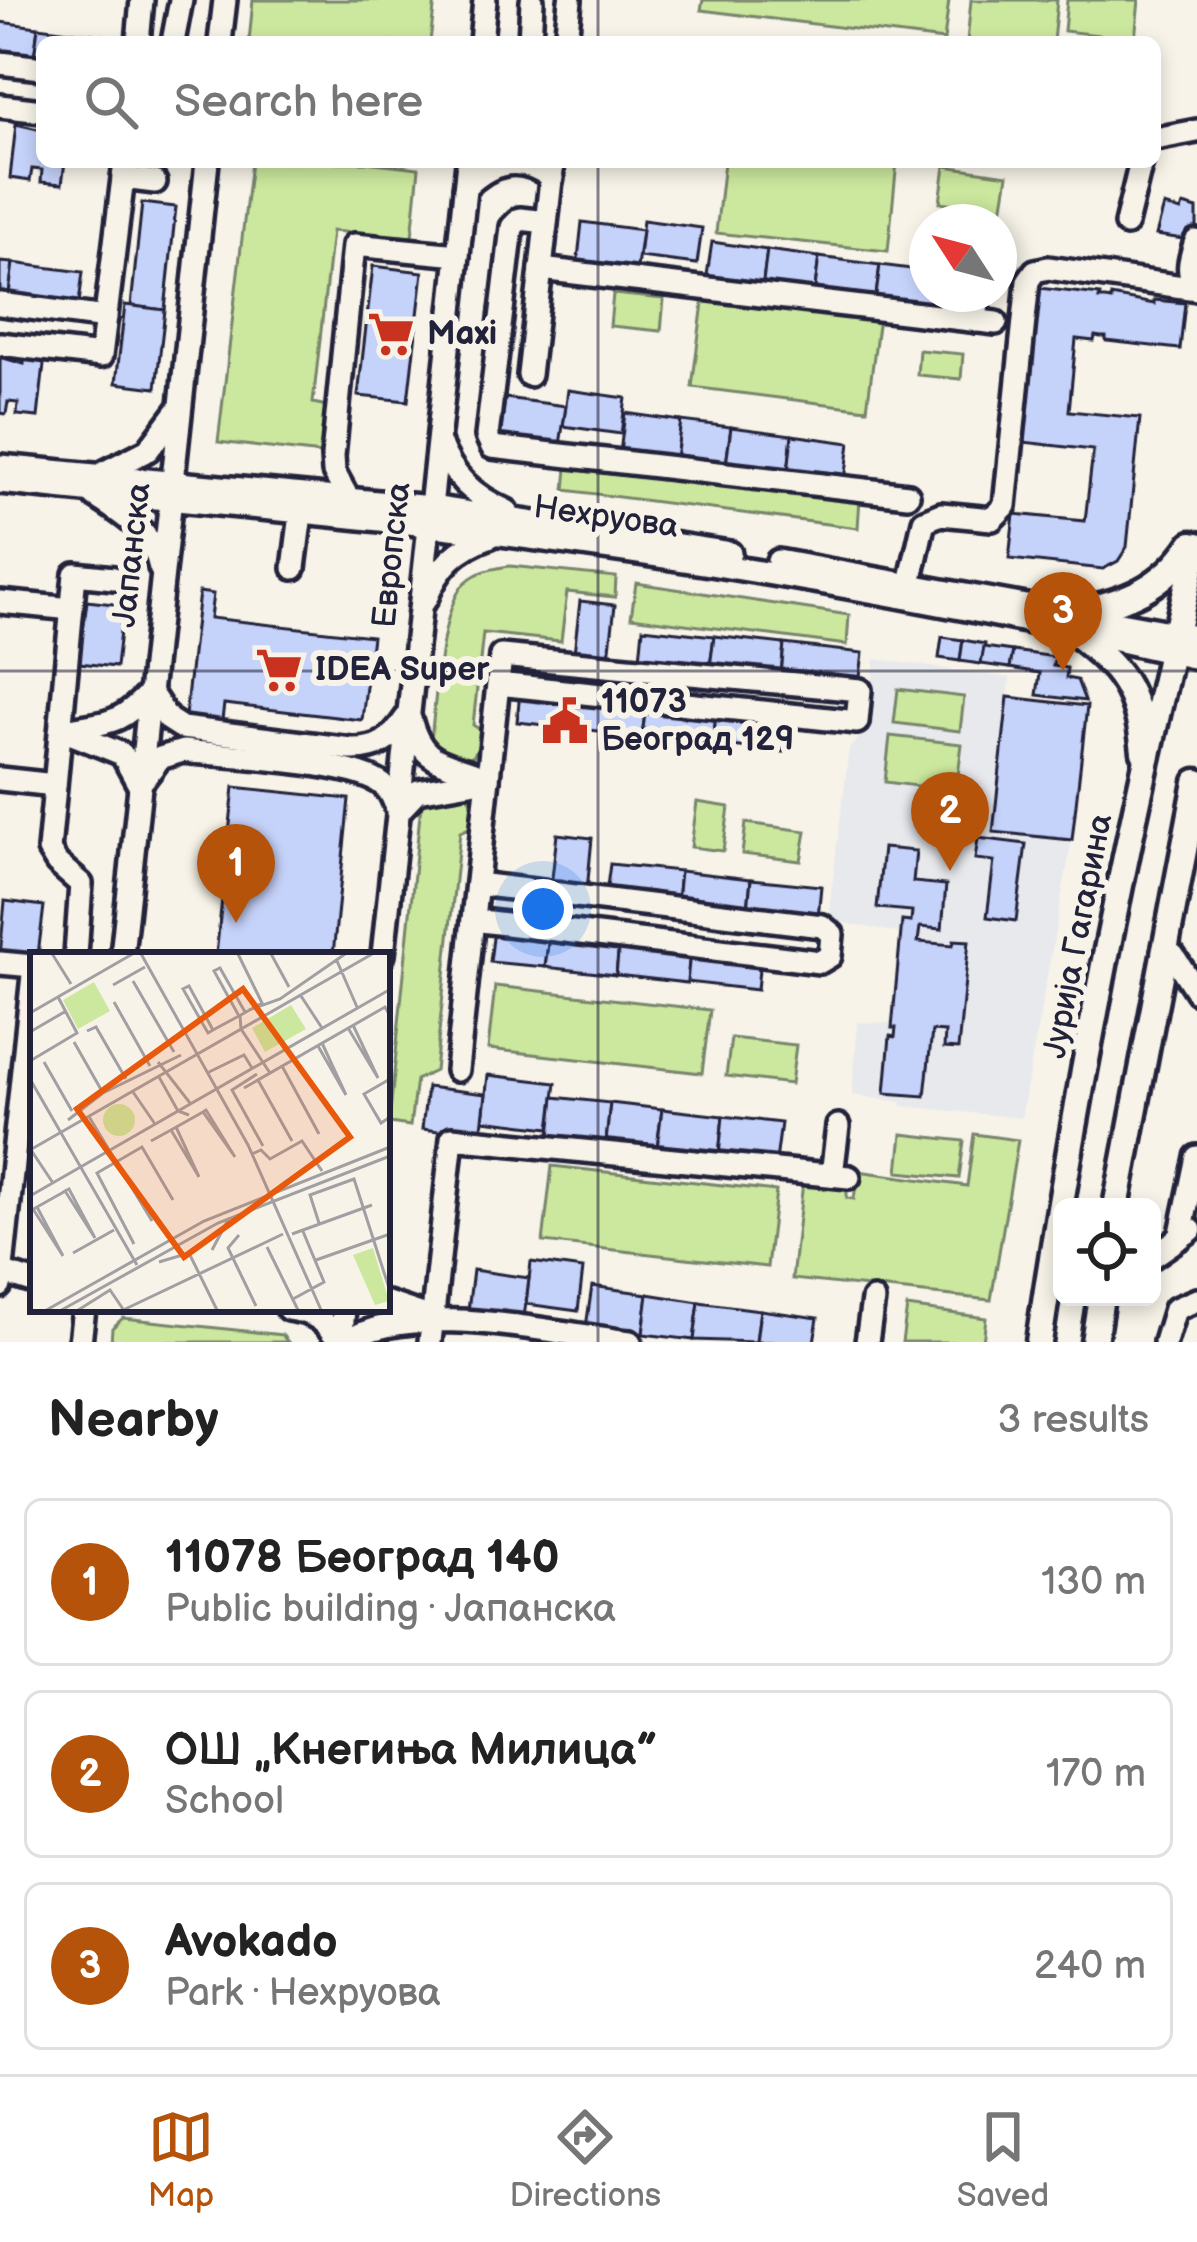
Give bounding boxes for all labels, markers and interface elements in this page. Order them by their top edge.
search box [36,36,1161,168]
icon: search [78,69,144,135]
text: Search here [174,75,423,130]
north arrow [909,204,1017,312]
supermarket icon: Maxi [366,309,416,359]
place label: Maxi [427,314,497,354]
street label: Европска [364,480,420,630]
street label: Јапанска [105,481,159,629]
street label: Нехруова [531,487,681,547]
pin: 3 [1024,572,1102,671]
supermarket icon: IDEA Super [254,645,304,695]
place label: IDEA Super [315,650,490,690]
place label: 11073 Београд 129 [601,682,794,760]
public building icon: 11073 Београд 129 [540,696,590,746]
pin: 2 [911,772,989,871]
street label: Јурија Гагарина [1035,810,1121,1062]
pin: 1 [197,824,275,923]
your location [513,879,573,939]
inset map [30,952,390,1312]
map controls [1053,1198,1161,1306]
button: locate [1053,1198,1161,1306]
text: Nearby [48,1390,219,1451]
text: 3 results [997,1397,1149,1444]
text: 11078 Београд 140 [165,1531,560,1586]
text: 1 [82,1559,98,1606]
text: 130 m [1041,1559,1146,1606]
text: Public building · Јапанска [165,1586,616,1633]
text: ОШ „Кнегиња Милица” [165,1723,658,1778]
text: 2 [78,1751,102,1798]
text: 170 m [1046,1751,1146,1798]
text: School [165,1778,284,1825]
text: Avokado [165,1915,338,1970]
text: 3 [79,1943,101,1990]
text: 240 m [1034,1943,1146,1990]
text: Park · Нехруова [165,1970,441,2017]
tab: Map [148,2104,214,2216]
tab: Directions [509,2104,661,2216]
tab: Saved [957,2104,1049,2216]

